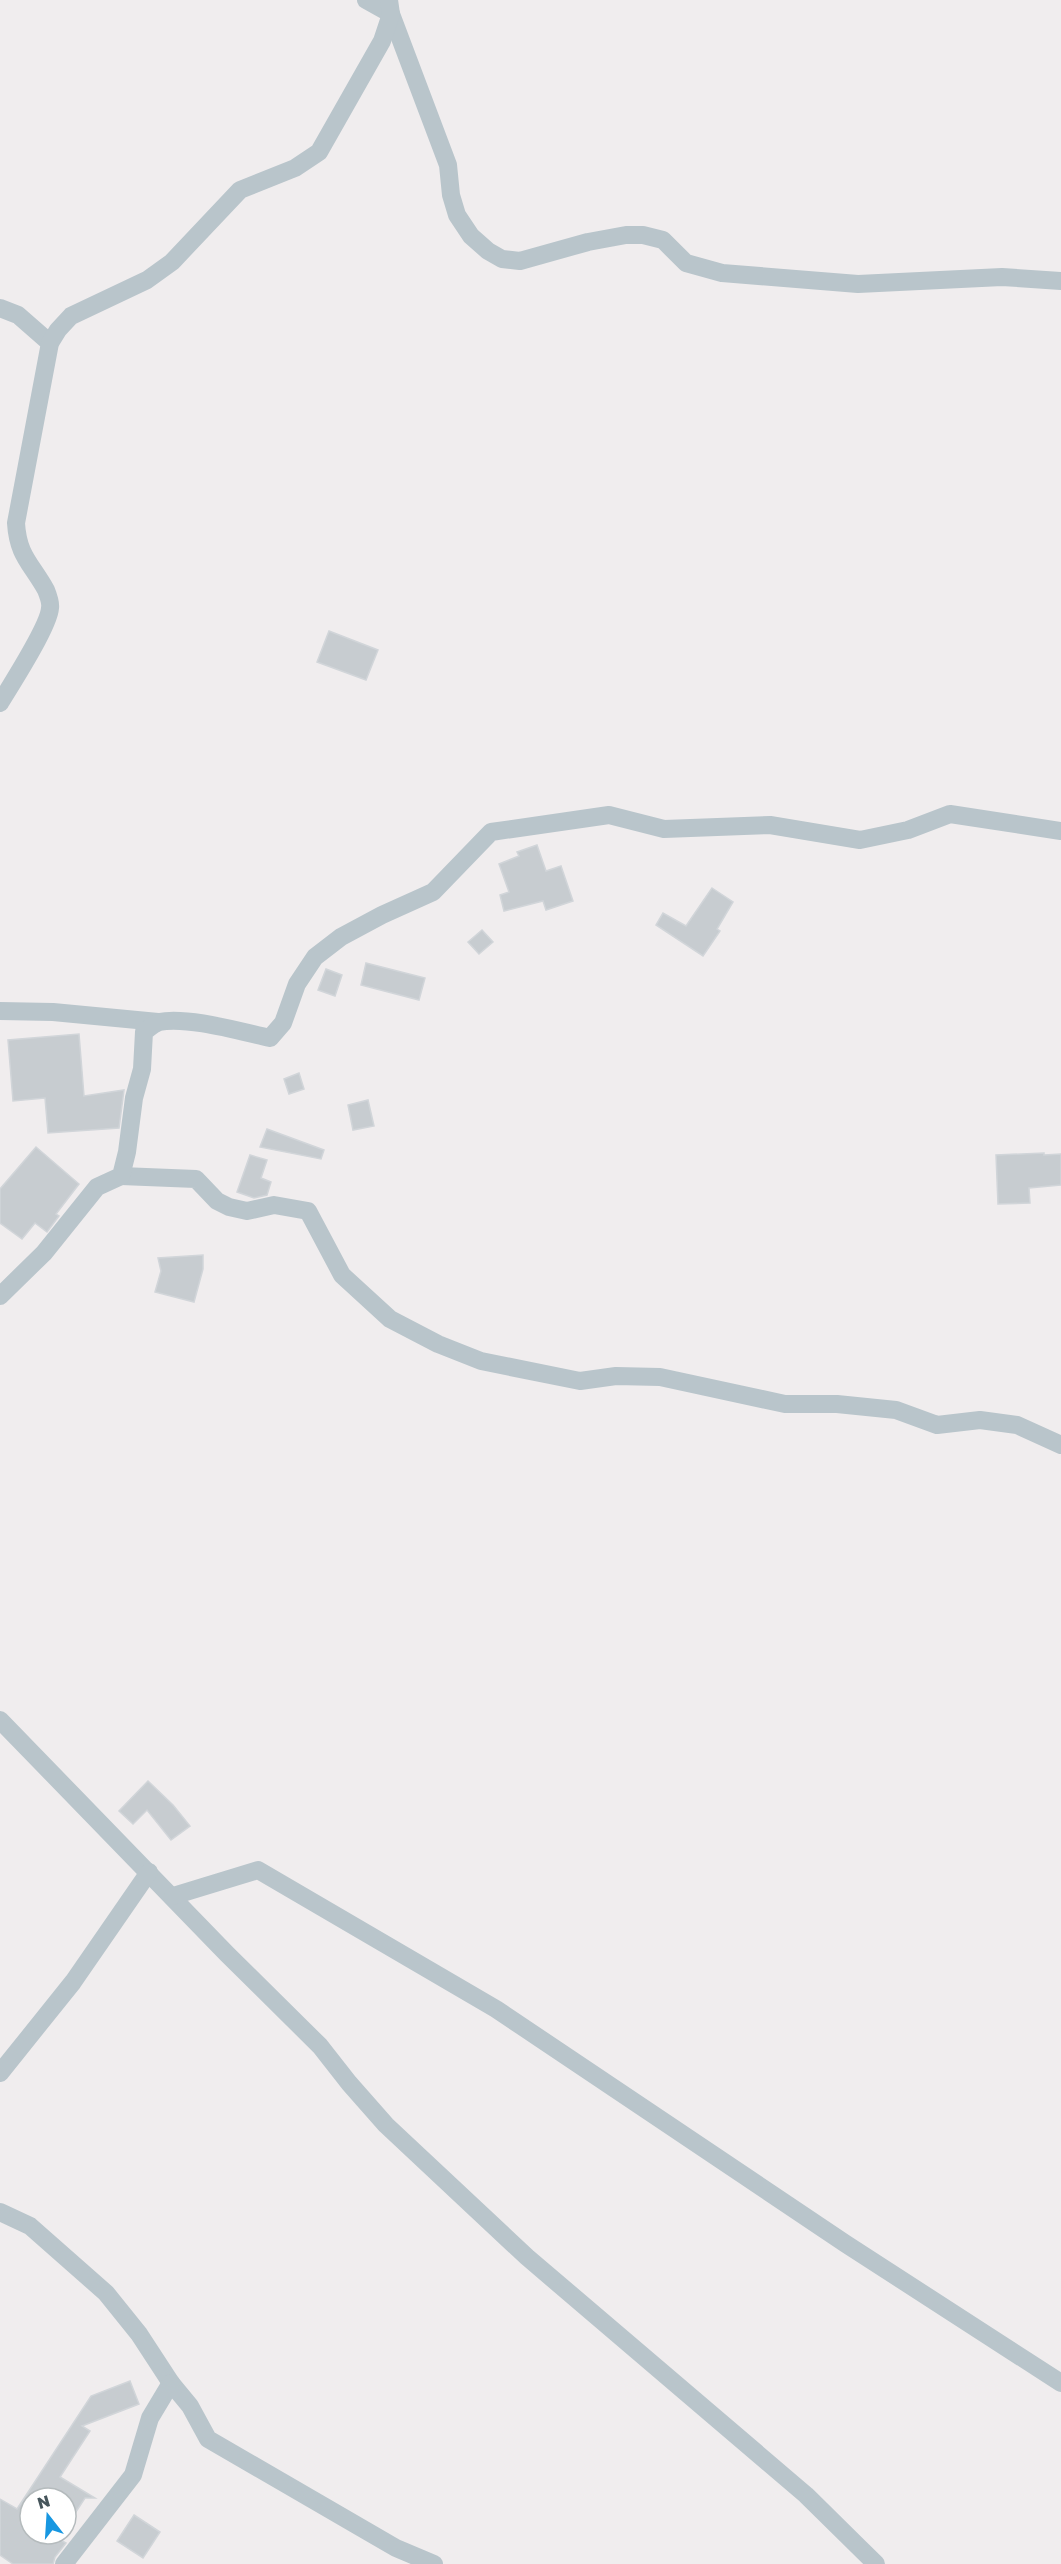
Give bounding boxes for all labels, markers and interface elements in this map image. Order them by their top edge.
north arrow [18,2486,78,2546]
text: N [35,2490,52,2513]

